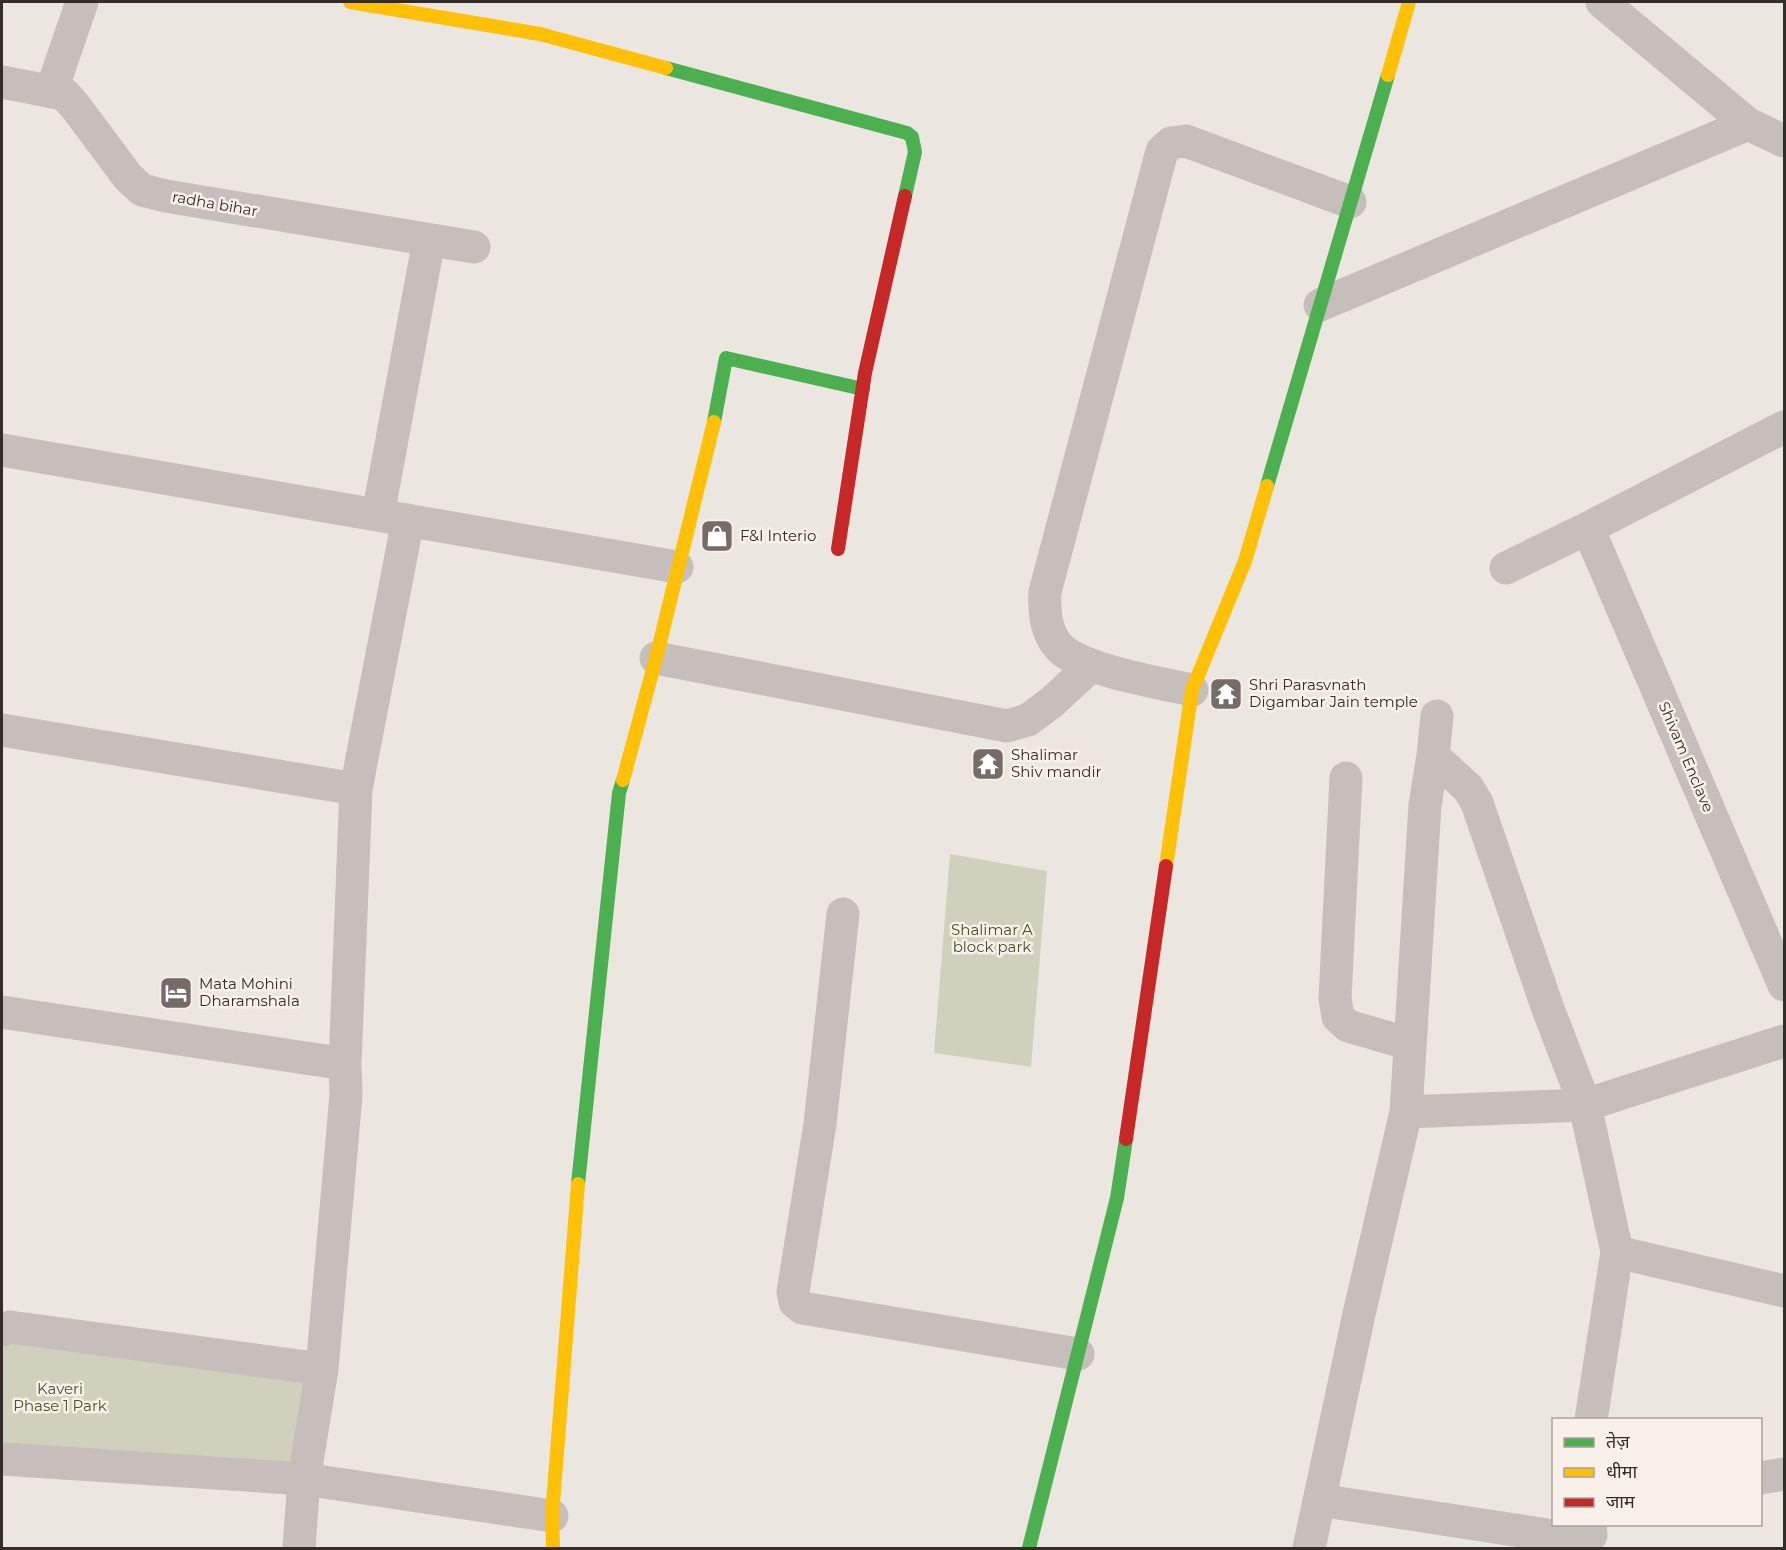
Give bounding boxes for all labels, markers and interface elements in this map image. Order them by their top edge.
street label: radha bihar [171,187,259,220]
shop icon: F&I Interio [699,518,735,554]
place label: F&I Interio [740,526,816,545]
place label: Shri Parasvnath Digambar Jain temple [1249,675,1418,711]
temple icon: Shri Parasvnath Digambar Jain temple [1208,676,1244,712]
street label: Shivam Enclave [1655,699,1718,815]
place label: Shalimar Shiv mandir [1011,745,1102,781]
temple icon: Shalimar Shiv mandir [970,746,1006,782]
park label: Shalimar A block park [951,920,1033,956]
place label: Mata Mohini Dharamshala [199,974,300,1010]
hotel icon: Mata Mohini Dharamshala [158,975,194,1011]
park label: Kaveri Phase 1 Park [13,1379,107,1415]
legend [1552,1418,1762,1526]
text: तेज़ [1606,1431,1630,1453]
text: धीमा [1606,1461,1637,1483]
text: जाम [1606,1491,1636,1513]

